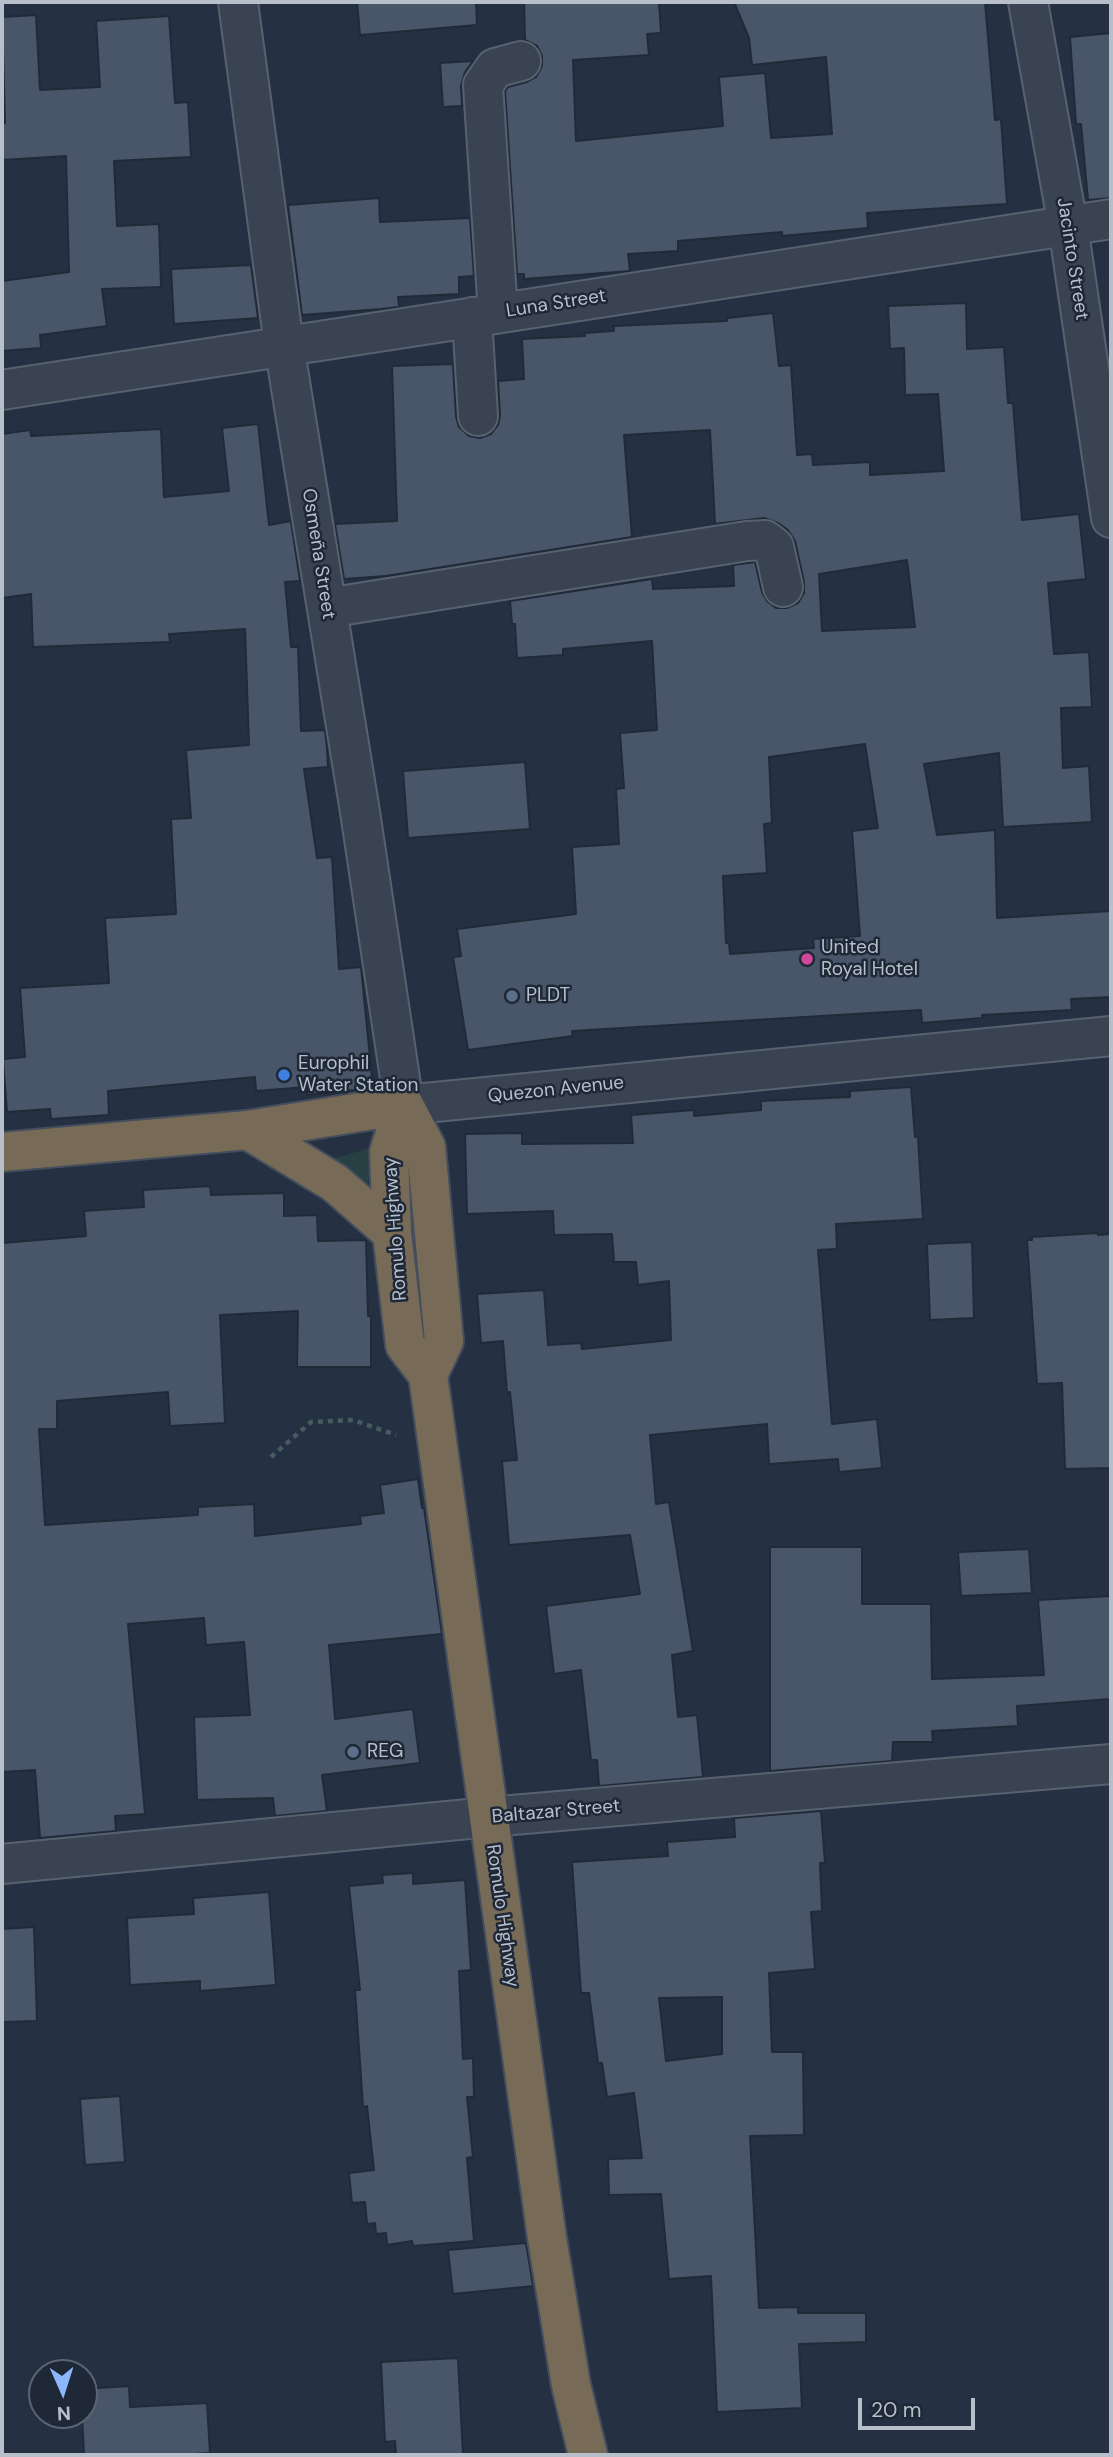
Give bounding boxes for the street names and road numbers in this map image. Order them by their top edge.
street label: Jacinto Street [1051,196,1093,322]
street label: Luna Street [504,285,608,323]
street label: Osmeña Street [296,487,340,621]
street label: Quezon Avenue [487,1072,625,1108]
street label: Romulo Highway [380,1156,412,1302]
street label: Baltazar Street [491,1795,621,1829]
street label: Romulo Highway [481,1843,523,1989]

